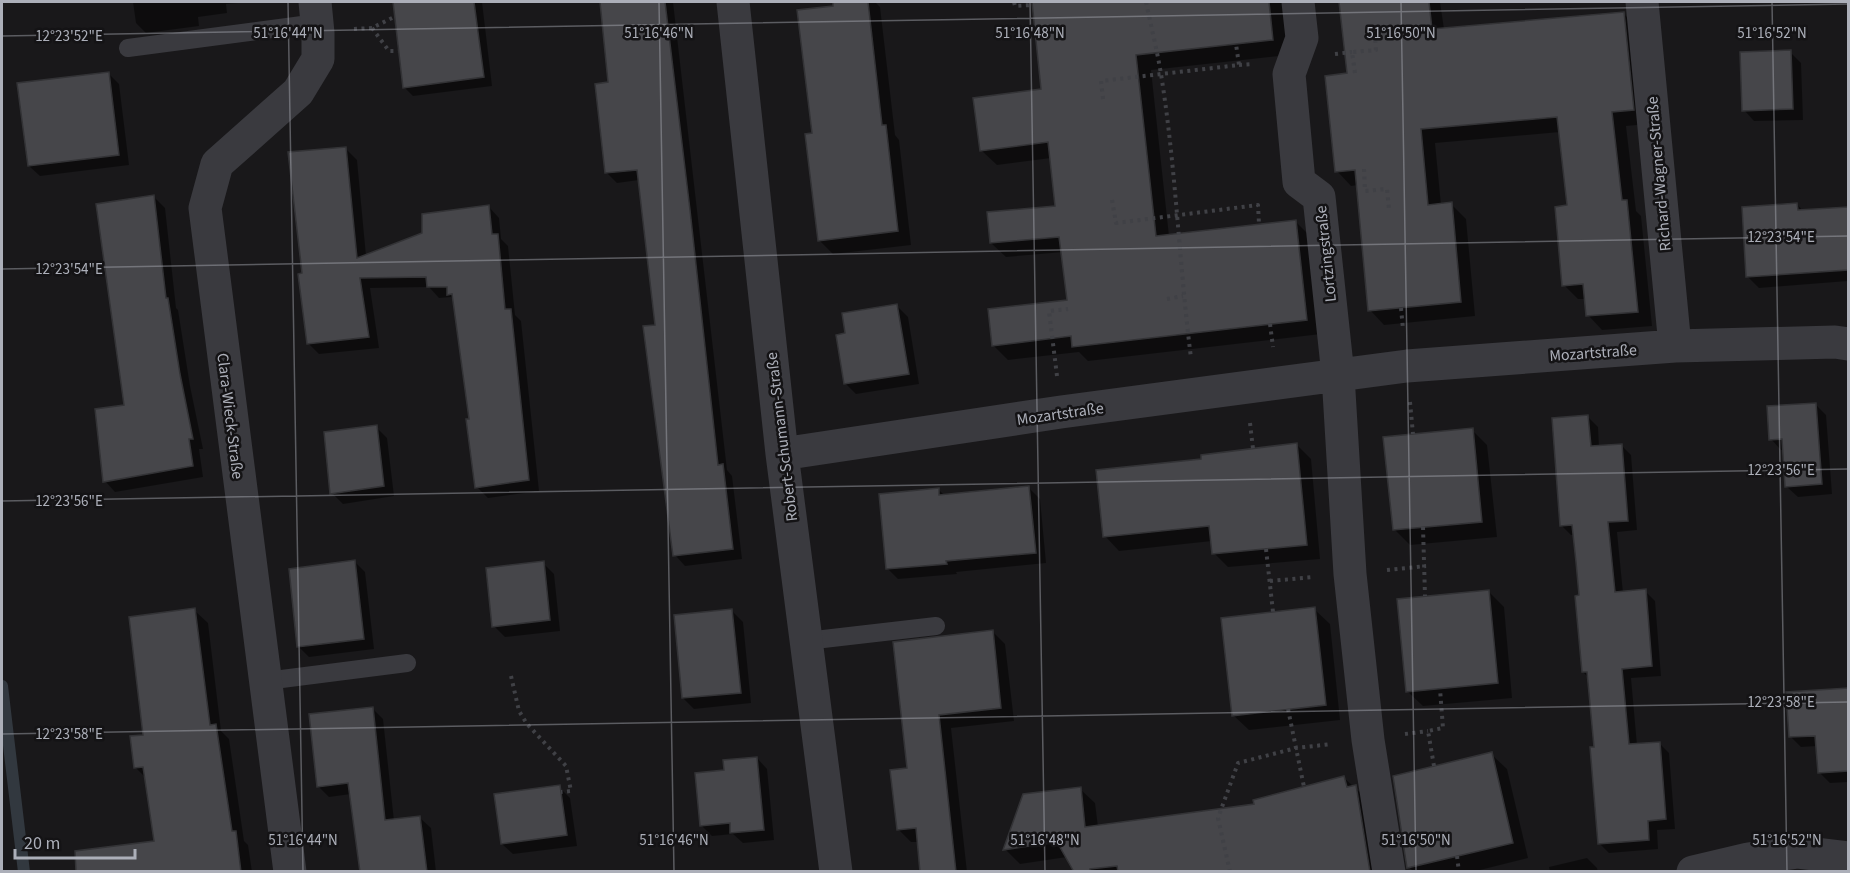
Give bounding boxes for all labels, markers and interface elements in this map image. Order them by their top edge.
text: 51°16'44"N [253,23,323,44]
text: 51°16'46"N [624,23,694,44]
text: 51°16'48"N [995,23,1065,44]
text: 51°16'50"N [1366,23,1436,44]
text: 51°16'52"N [1737,23,1807,44]
text: 12°23'52"E [35,26,103,47]
street label: Richard-Wagner-Straße [1641,96,1677,252]
street label: Lortzingstraße [1310,204,1342,303]
text: 12°23'54"E [1747,227,1815,248]
text: 12°23'54"E [35,259,103,280]
street label: Mozartstraße [1549,339,1638,367]
street label: Robert-Schumann-Straße [761,351,803,523]
street label: Clara-Wieck-Straße [211,352,249,481]
street label: Mozartstraße [1015,397,1105,431]
text: 12°23'56"E [1747,460,1815,481]
text: 12°23'56"E [35,491,103,512]
text: 12°23'58"E [1747,692,1815,713]
text: 12°23'58"E [35,724,103,745]
scale bar [15,822,135,860]
text: 51°16'44"N [268,830,338,851]
text: 51°16'46"N [639,830,709,851]
text: 51°16'48"N [1010,830,1080,851]
text: 51°16'50"N [1381,830,1451,851]
text: 51°16'52"N [1752,830,1822,851]
text: 20 m [24,831,60,856]

